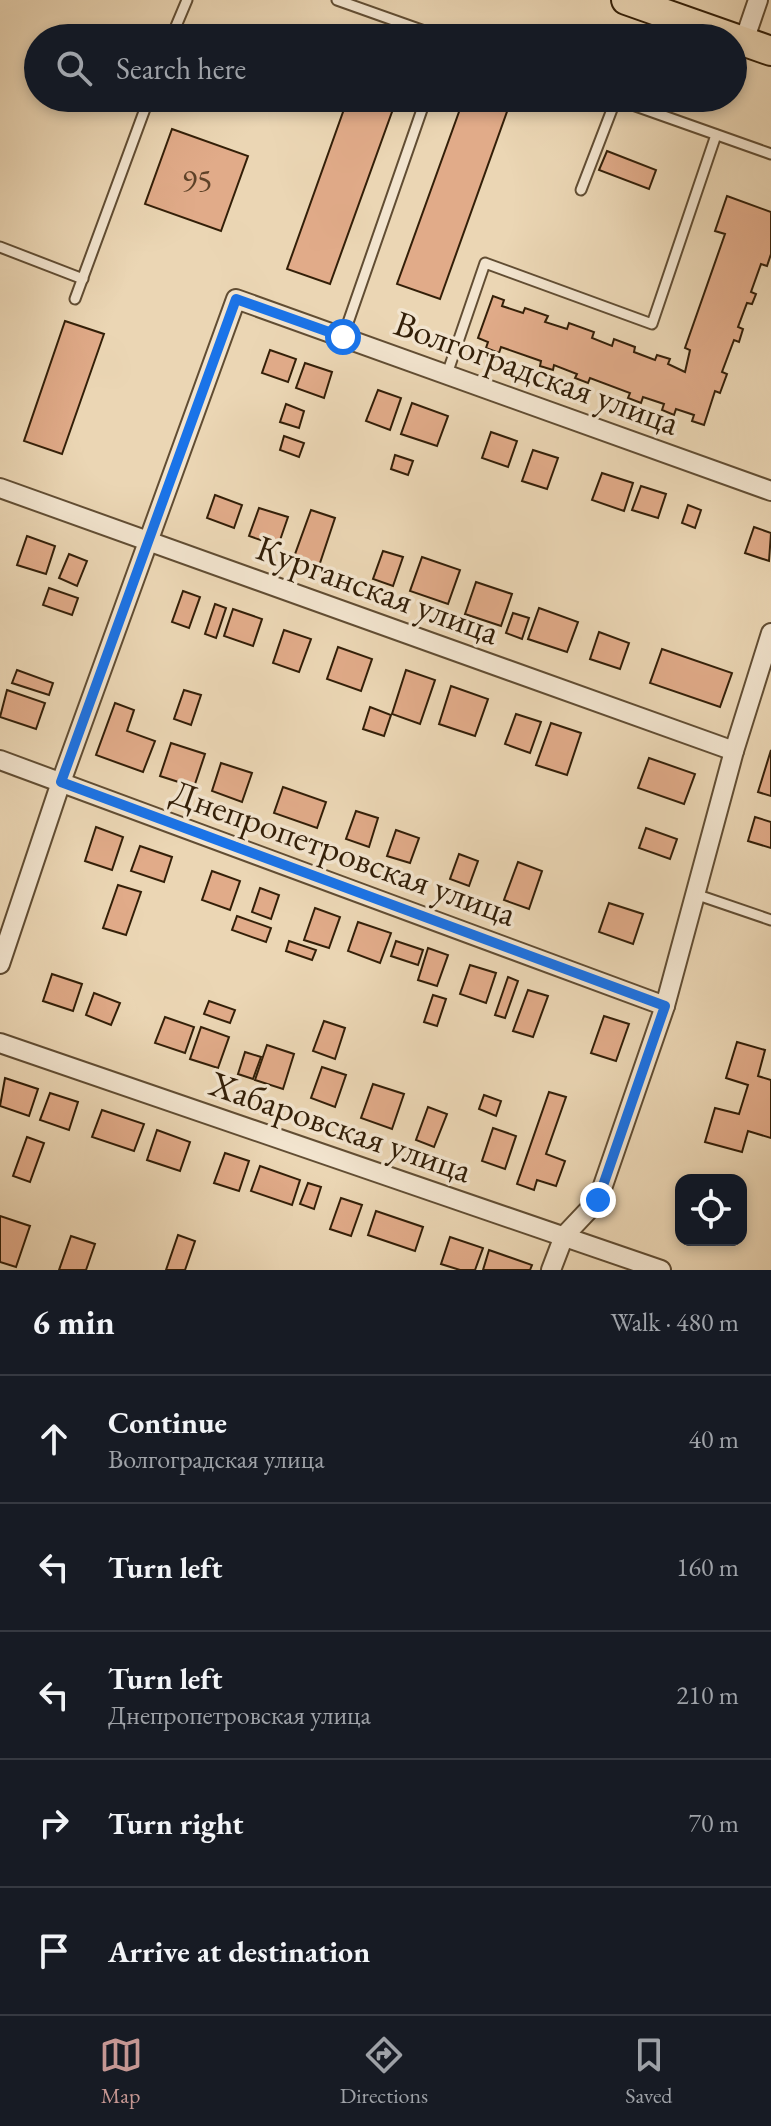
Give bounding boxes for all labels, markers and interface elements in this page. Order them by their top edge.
search box [24,24,747,112]
icon: search [52,46,96,90]
text: Search here [116,49,246,88]
house number: 95 [182,159,212,201]
street label: Волгоградская улица [388,299,686,446]
route start [325,319,361,355]
street label: Курганская улица [250,524,506,655]
street label: Днепропетровская улица [165,768,523,937]
street label: Хабаровская улица [203,1059,479,1194]
map controls [675,1174,747,1246]
button: locate [675,1174,747,1246]
route end [580,1182,616,1218]
text: 6 min [32,1300,115,1344]
text: Walk · 480 m [611,1305,739,1339]
text: Continue [108,1403,227,1442]
icon: ahead [32,1417,76,1461]
text: 40 m [689,1422,739,1456]
text: Волгоградская улица [108,1442,325,1476]
icon: left [32,1545,76,1589]
text: Turn left [108,1548,222,1587]
text: 160 m [676,1550,739,1584]
text: Turn left [108,1659,222,1698]
icon: left [32,1673,76,1717]
text: 210 m [676,1678,739,1712]
text: Днепропетровская улица [108,1698,371,1732]
icon: right [32,1801,76,1845]
text: Turn right [108,1804,244,1843]
text: 70 m [689,1806,739,1840]
icon: arrive [32,1929,76,1973]
text: Arrive at destination [108,1932,370,1971]
tab: Map [99,2033,143,2110]
tab: Directions [340,2033,428,2110]
tab: Saved [625,2033,672,2110]

